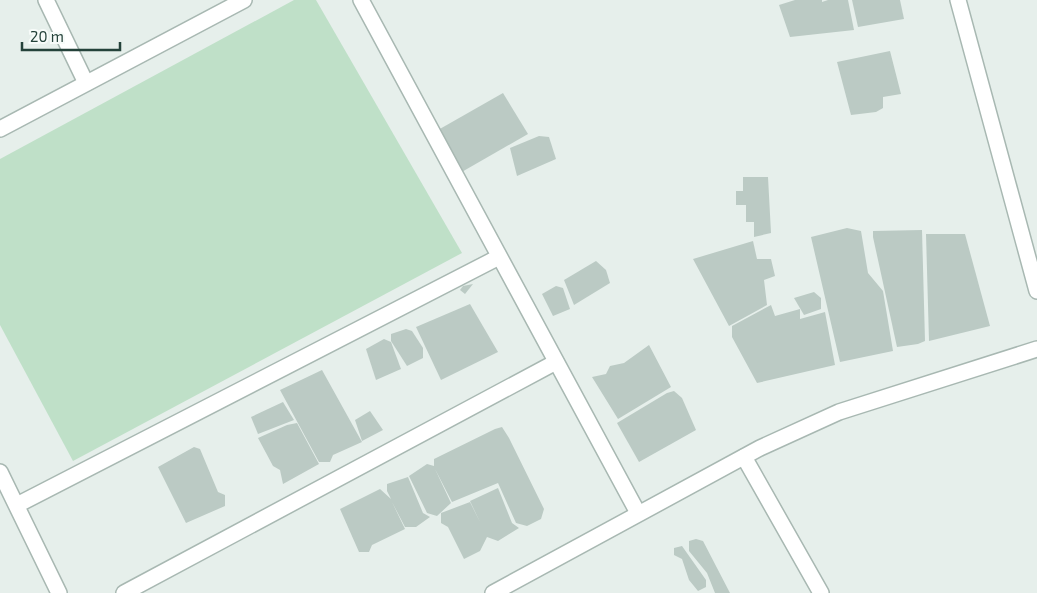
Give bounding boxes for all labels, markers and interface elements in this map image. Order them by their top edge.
scale bar [22,20,120,52]
text: 20 m [30,27,64,45]

